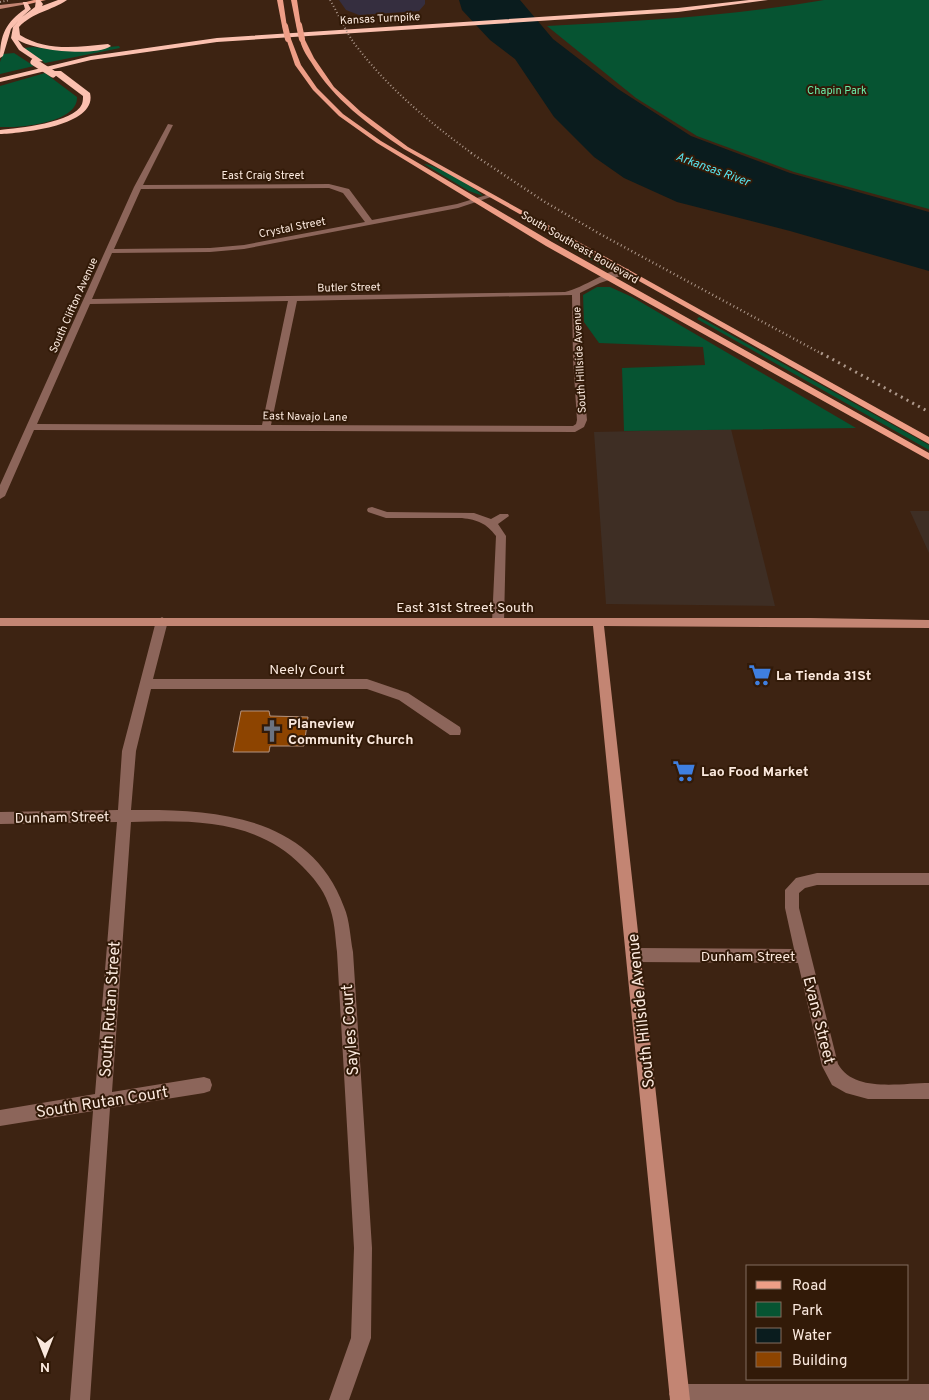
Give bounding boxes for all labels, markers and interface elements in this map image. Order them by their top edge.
street label: Kansas Turnpike [339,10,421,28]
park label: Chapin Park [807,84,867,98]
water label: Arkansas River [673,149,753,191]
street label: East Craig Street [222,169,304,183]
street label: South Southeast Boulevard [518,208,641,287]
street label: Crystal Street [258,215,327,241]
street label: South Clifton Avenue [47,255,101,355]
street label: Butler Street [317,280,381,296]
street label: South Hillside Avenue [570,306,590,414]
street label: East Navajo Lane [262,409,348,425]
street label: East 31st Street South [396,600,534,617]
street label: Neely Court [269,662,345,679]
supermarket icon: La Tienda 31St [747,662,773,688]
place label: La Tienda 31St [776,668,871,685]
place label: Planeview Community Church [288,716,413,749]
church icon: Planeview Community Church [259,718,285,744]
supermarket icon: Lao Food Market [671,758,697,784]
place label: Lao Food Market [701,764,809,781]
street label: Dunham Street [15,809,109,828]
street label: South Hillside Avenue [624,933,660,1089]
street label: South Rutan Street [96,940,126,1078]
street label: Dunham Street [701,949,795,966]
street label: Evans Street [798,975,839,1066]
street label: Sayles Court [338,984,364,1076]
street label: South Rutan Court [35,1083,170,1123]
legend [746,1265,909,1380]
text: Road [792,1277,827,1296]
text: Park [792,1302,823,1321]
text: Water [792,1327,832,1346]
north arrow [20,1330,70,1380]
text: Building [792,1352,847,1371]
text: N [40,1358,50,1375]

